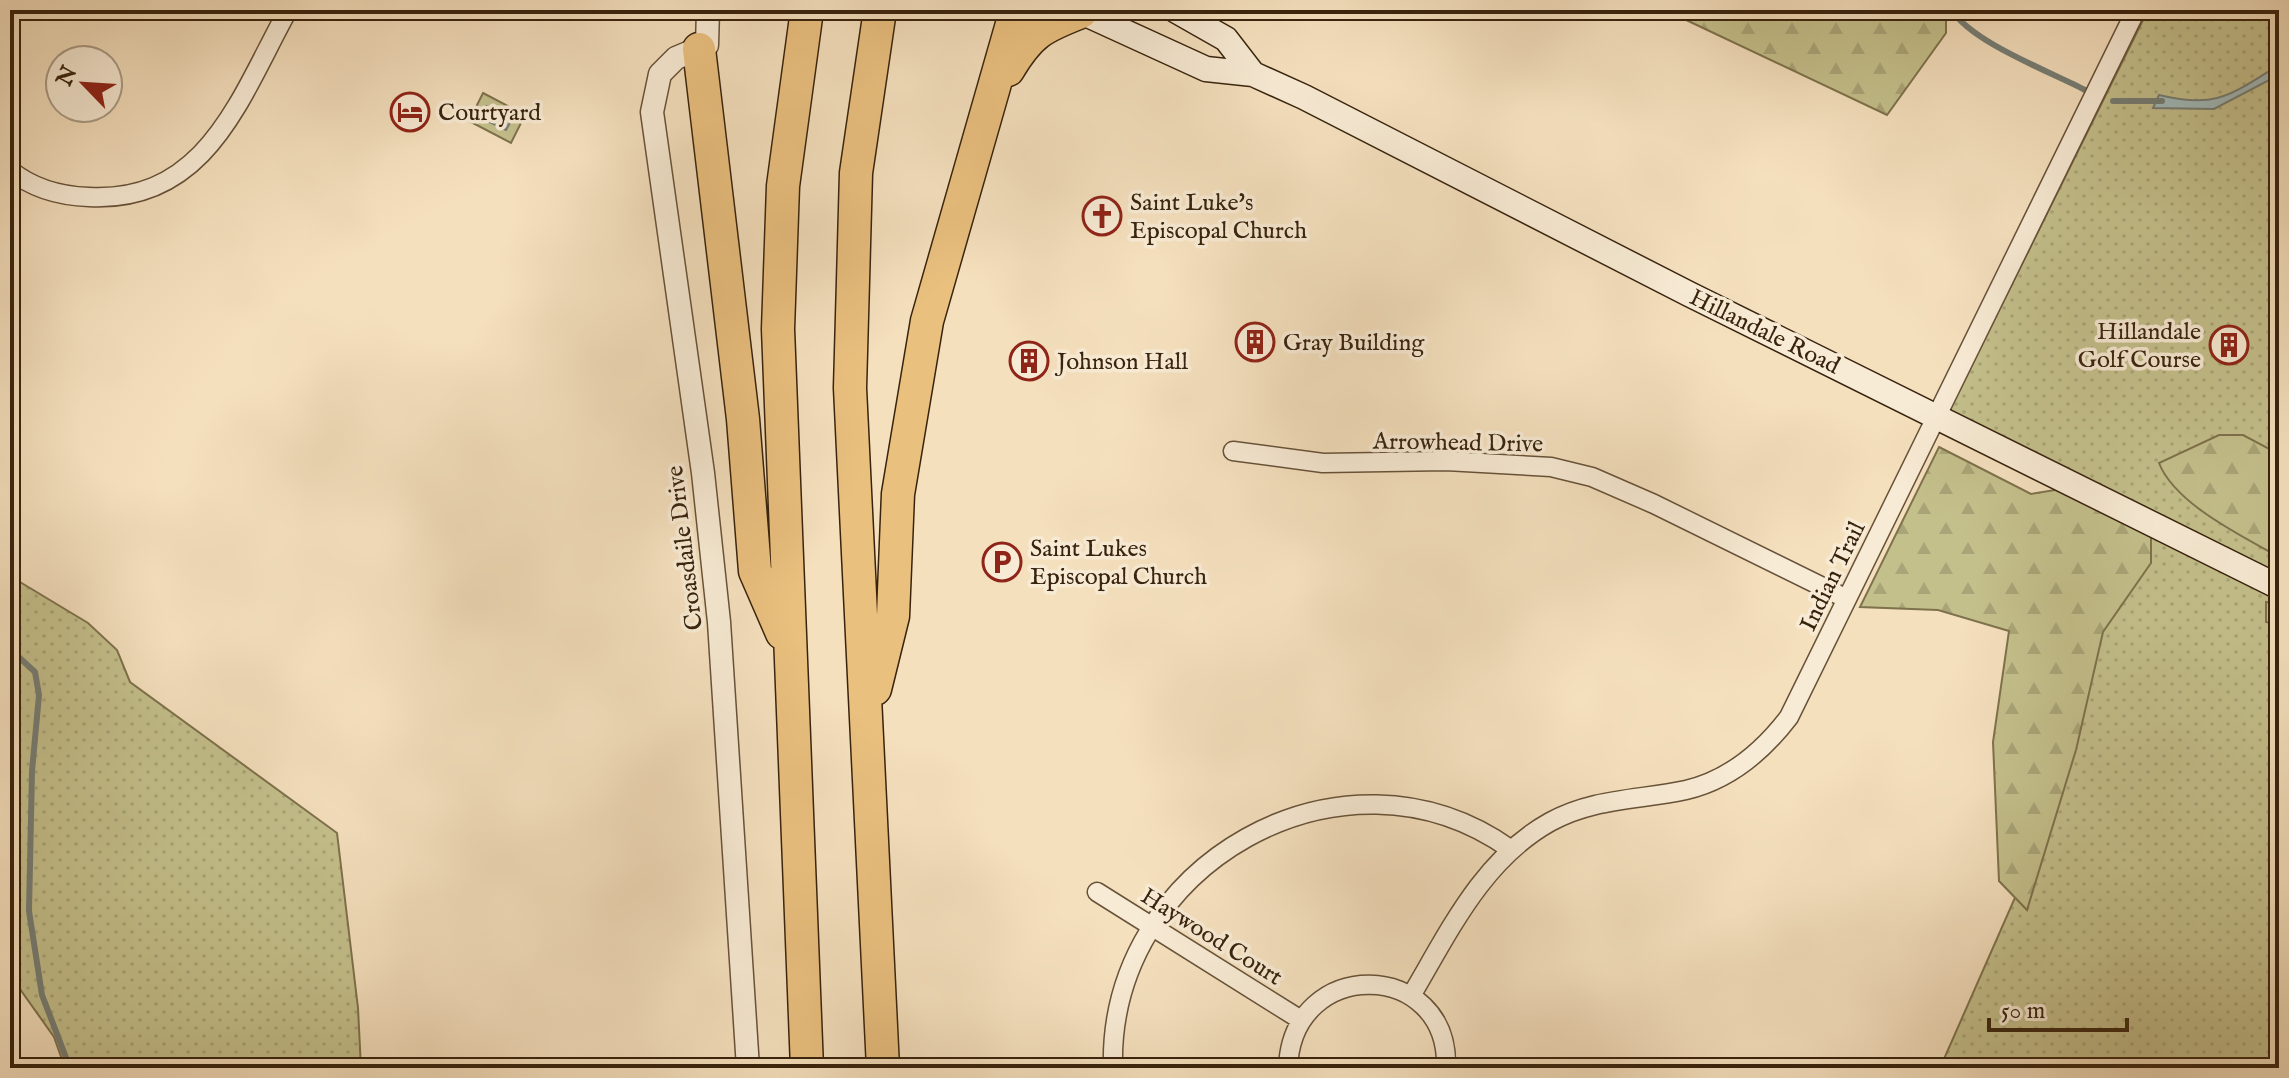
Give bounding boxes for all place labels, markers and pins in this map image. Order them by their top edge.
hotel icon: Courtyard [389,91,431,133]
place label: Courtyard [438,98,541,129]
place label: Saint Luke's Episcopal Church [1130,188,1307,247]
church icon: Saint Luke's Episcopal Church [1081,195,1123,237]
place label: Hillandale Golf Course [2078,317,2201,376]
building icon: Gray Building [1234,321,1276,363]
building icon: Hillandale Golf Course [2208,324,2250,366]
place label: Gray Building [1283,328,1425,359]
building icon: Johnson Hall [1008,340,1050,382]
place label: Johnson Hall [1054,347,1188,378]
place label: Saint Lukes Episcopal Church [1030,534,1207,593]
parking icon: Saint Lukes Episcopal Church [981,541,1023,583]

